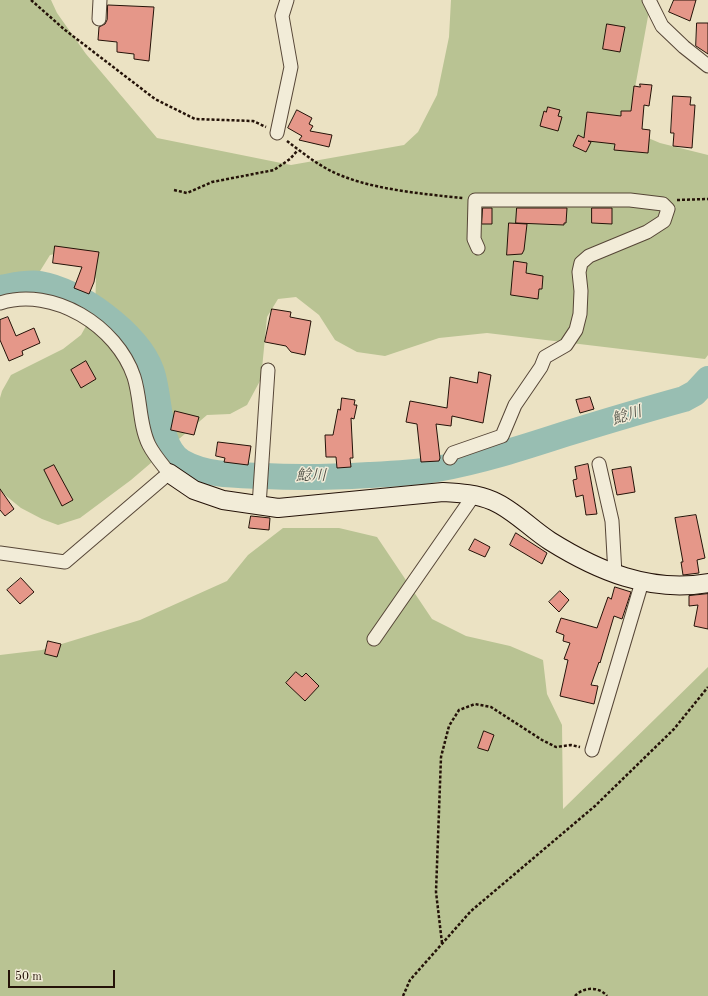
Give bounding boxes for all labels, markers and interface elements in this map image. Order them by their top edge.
water label: 鯰川 [610,403,644,429]
water label: 鯰川 [296,467,326,485]
scale bar [10,962,117,988]
text: 50 m [15,971,42,983]

